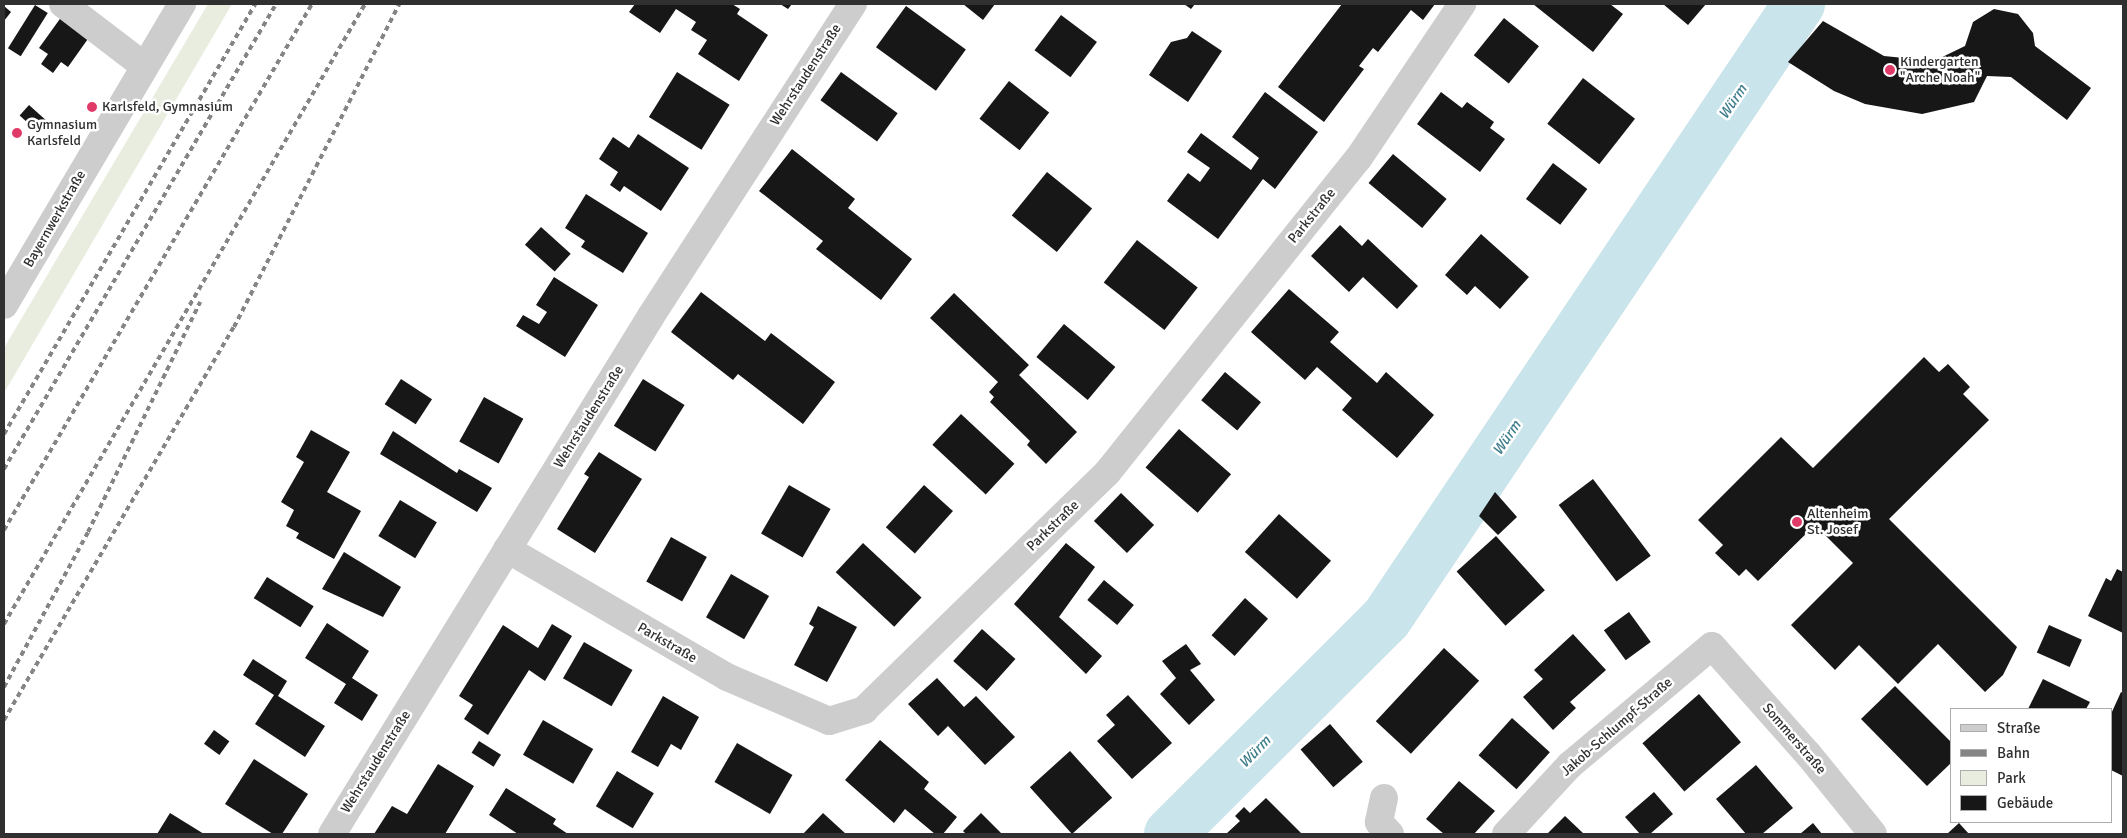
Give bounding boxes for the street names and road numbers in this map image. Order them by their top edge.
street label: Wehrstaudenstraße [767,21,845,129]
street label: Bayernwerkstraße [20,167,90,271]
street label: Parkstraße [1285,185,1339,247]
street label: Wehrstaudenstraße [551,363,627,471]
street label: Parkstraße [1023,497,1083,555]
street label: Parkstraße [634,619,700,667]
street label: Jakob-Schlumpf-Straße [1558,674,1676,780]
street label: Sommerstraße [1759,700,1829,778]
street label: Wehrstaudenstraße [338,708,414,816]

